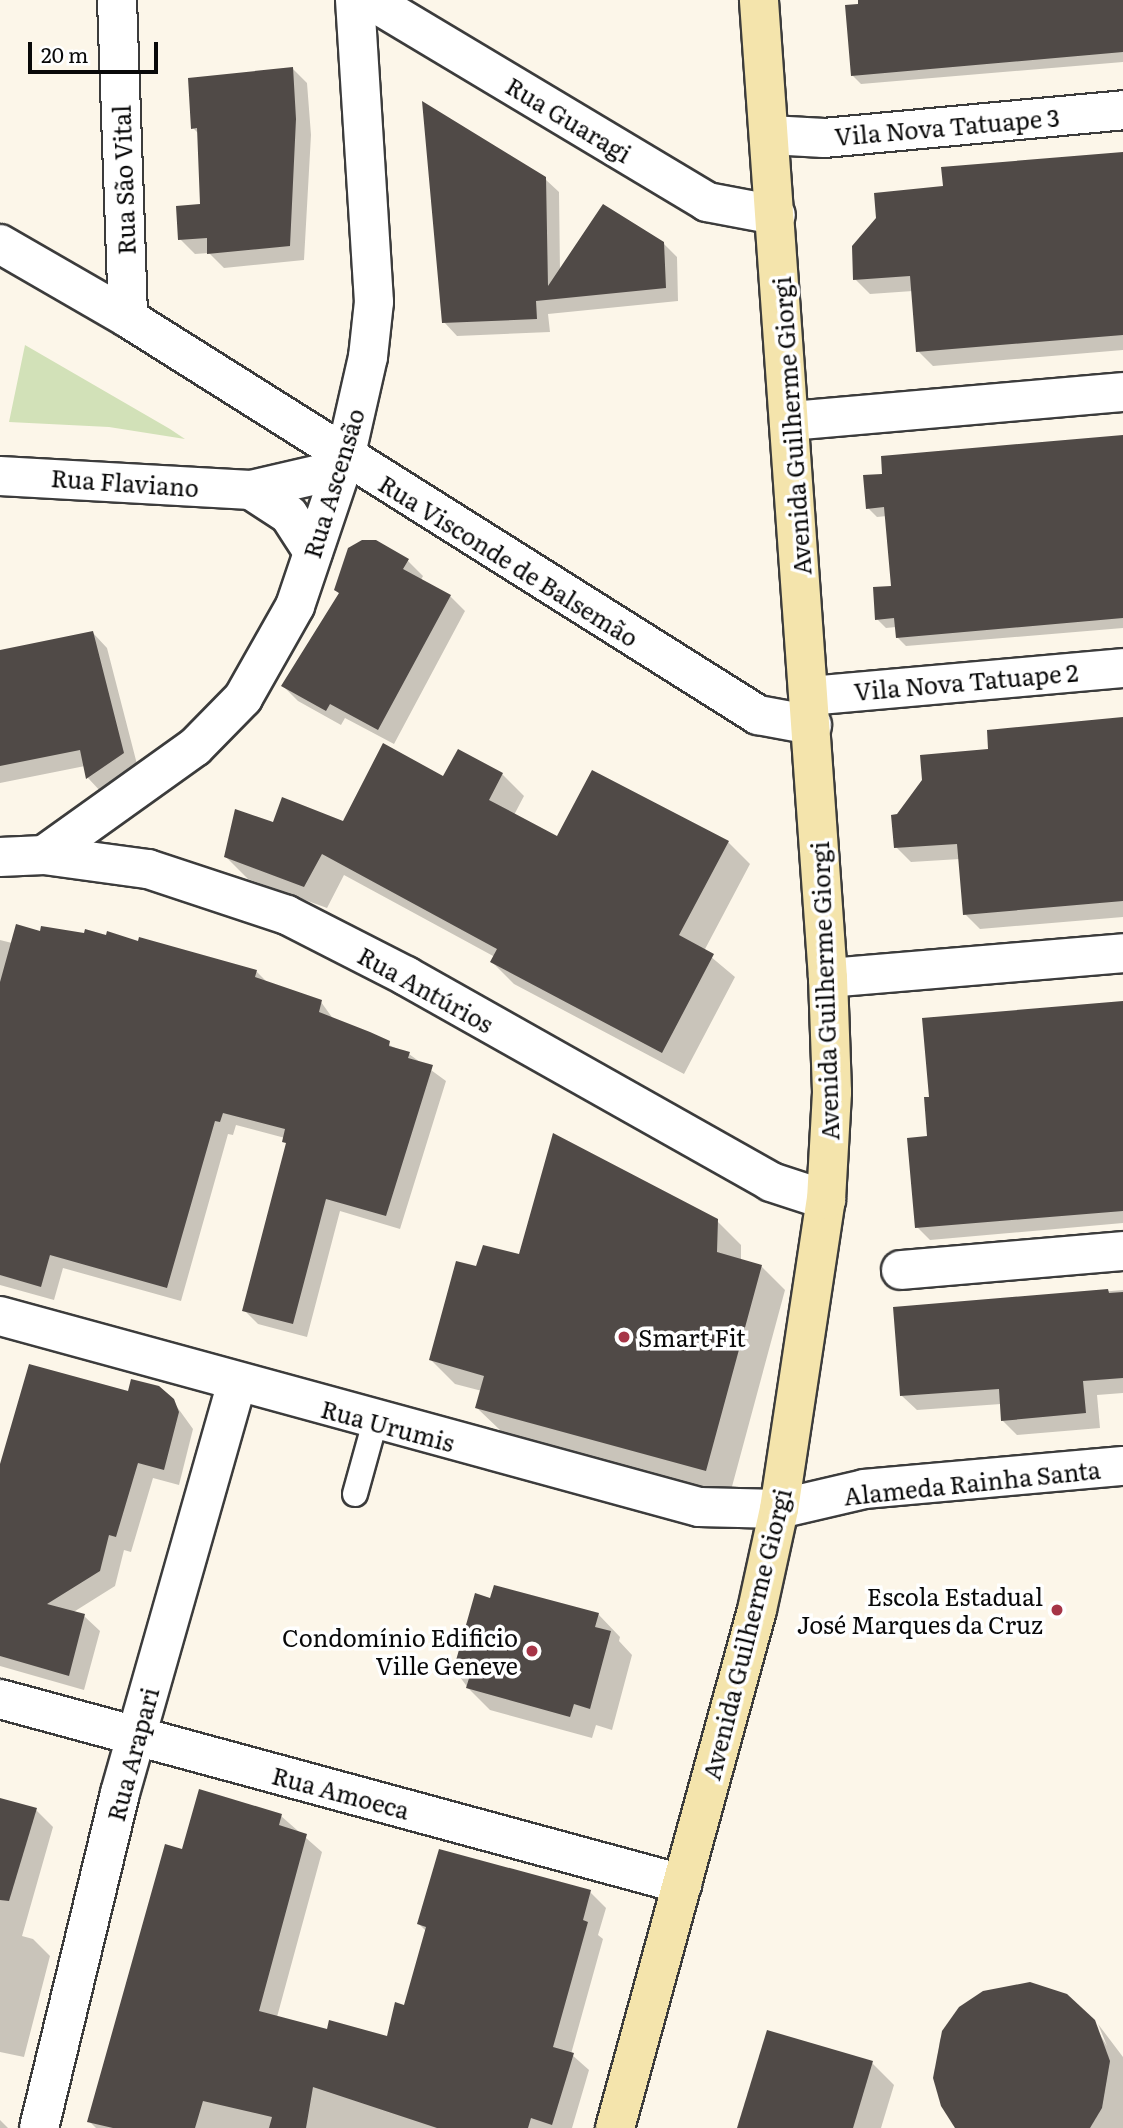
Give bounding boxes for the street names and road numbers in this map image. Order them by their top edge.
street label: Rua Guaragi [501,70,637,168]
street label: Vila Nova Tatuape 3 [833,102,1061,150]
street label: Rua São Vital [106,104,140,256]
street label: Avenida Guilherme Giorgi [766,276,816,576]
street label: Rua Ascensão [297,405,369,561]
street label: Rua Flaviano [50,462,200,502]
street label: Rua Visconde de Balsemão [374,468,644,652]
street label: Vila Nova Tatuape 2 [853,657,1079,705]
street label: Avenida Guilherme Giorgi [804,841,844,1141]
street label: Rua Antúrios [353,940,499,1038]
street label: Rua Urumis [318,1393,458,1457]
street label: Alameda Rainha Santa [842,1454,1102,1510]
street label: Avenida Guilherme Giorgi [696,1485,796,1783]
street label: Rua Arapari [100,1684,164,1824]
street label: Rua Amoeca [269,1760,413,1824]

